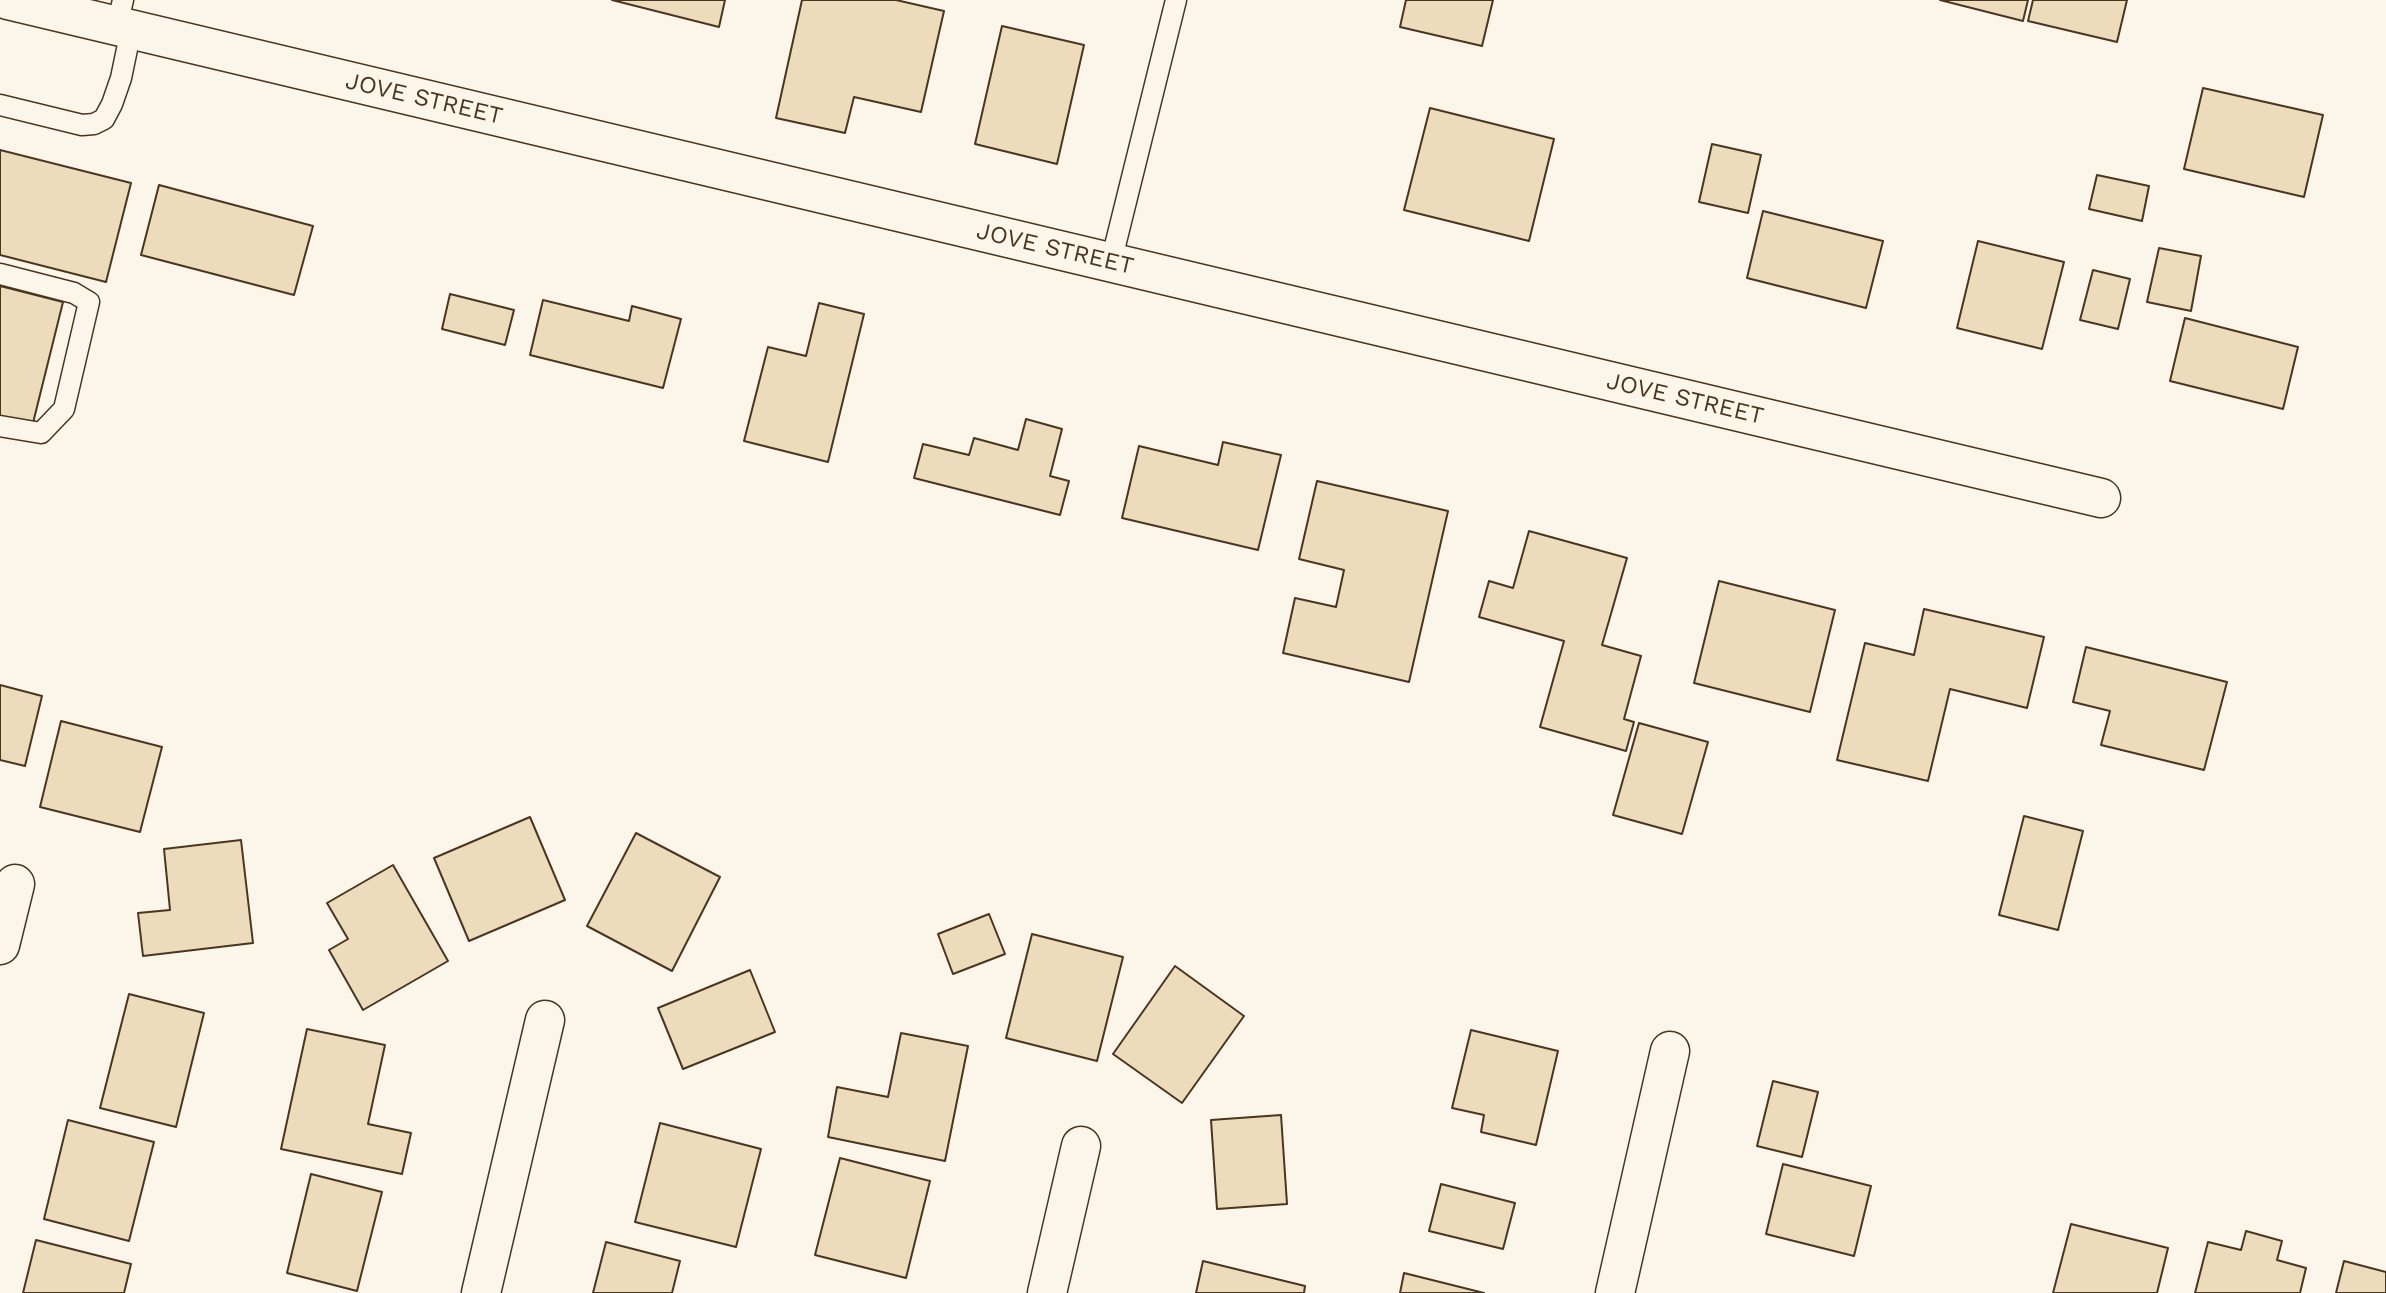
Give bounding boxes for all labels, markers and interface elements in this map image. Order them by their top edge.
street label: JOVE STREET [343,67,505,131]
street label: JOVE STREET [974,217,1136,281]
street label: JOVE STREET [1604,367,1766,431]

